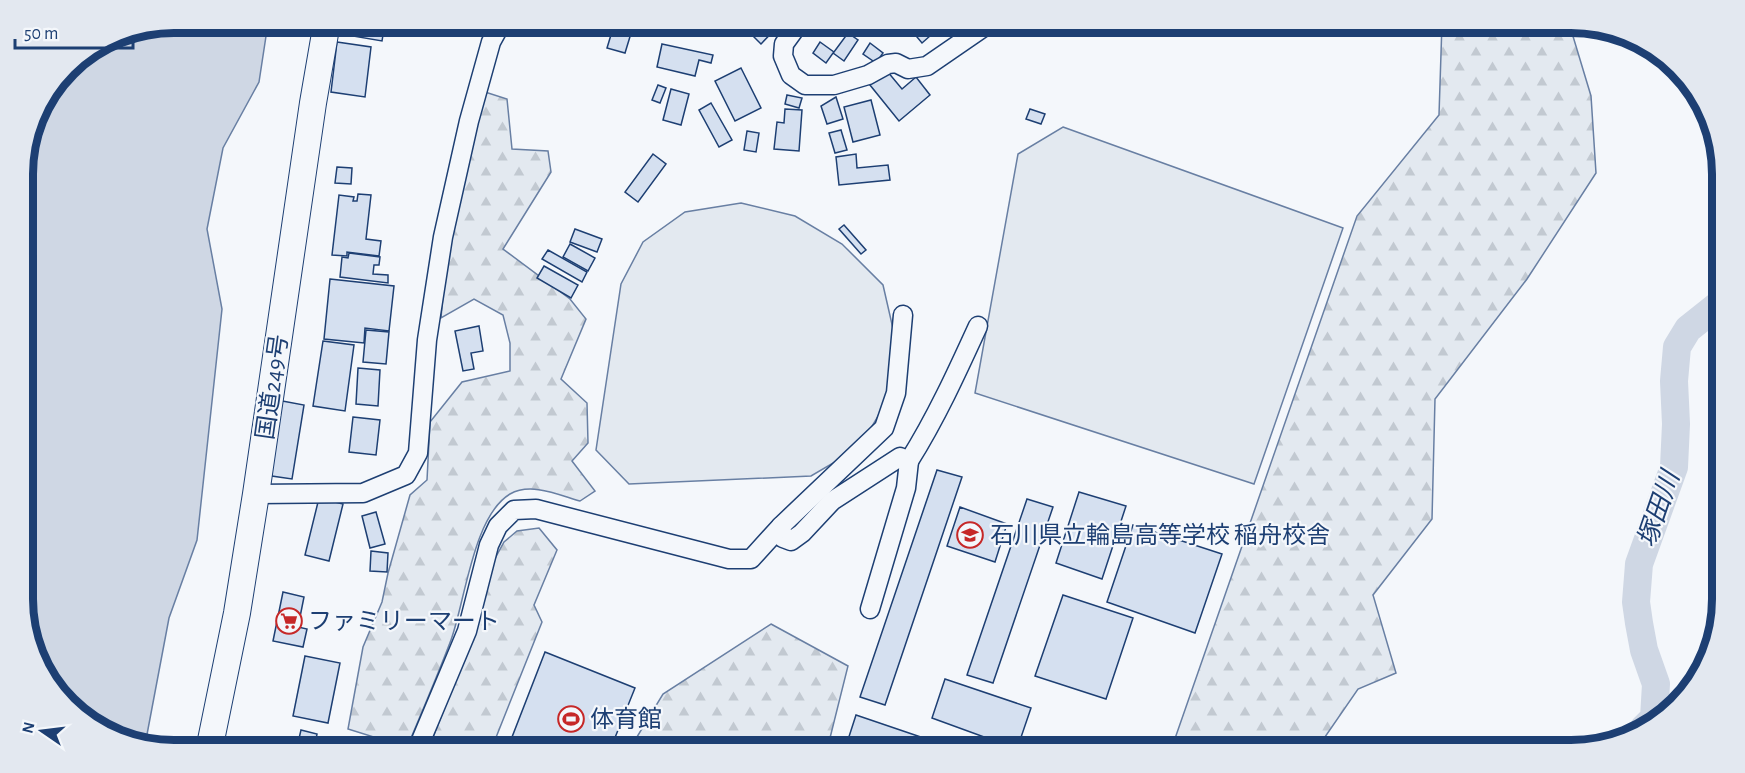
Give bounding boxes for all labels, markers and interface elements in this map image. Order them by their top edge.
scale bar [15,12,134,50]
text: 50 m [24,25,58,43]
street label: 国道249号 [252,333,292,441]
water label: 塚田川 [1633,465,1685,550]
school or university icon: 石川県立輪島高等学校 稲舟校舎 [955,520,985,550]
place label: 石川県立輪島高等学校 稲舟校舎 [990,522,1330,548]
supermarket icon: ファミリーマート [274,606,304,636]
place label: ファミリーマート [308,610,500,634]
north arrow [12,701,72,761]
sports icon: 体育館 [556,704,586,734]
place label: 体育館 [590,706,662,732]
text: N [19,720,38,735]

